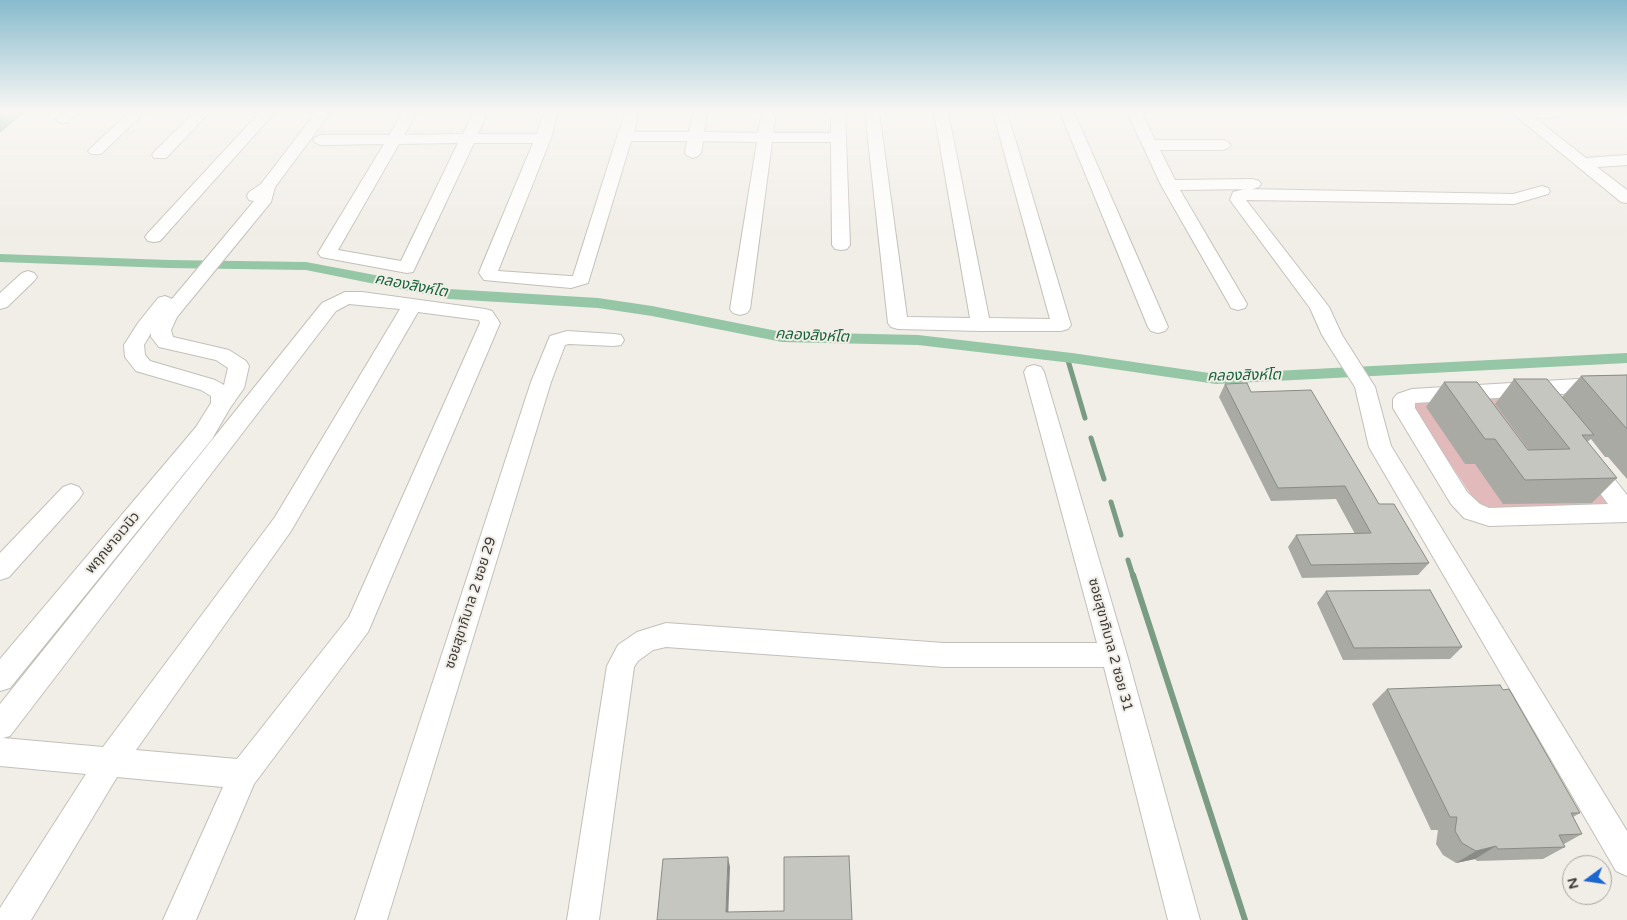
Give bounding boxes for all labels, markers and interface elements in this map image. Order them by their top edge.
water label: คลองสิงห์โต [373,270,449,302]
water label: คลองสิงห์โต [775,325,849,347]
water label: คลองสิงห์โต [1207,366,1281,386]
street label: พฤกษาอเวนิว [82,509,144,577]
street label: ซอยสุขาภิบาล 2 ซอย 29 [442,535,500,671]
street label: ซอยสุขาภิบาล 2 ซอย 31 [1084,576,1136,714]
north arrow [1562,855,1612,905]
text: N [1563,876,1583,891]

